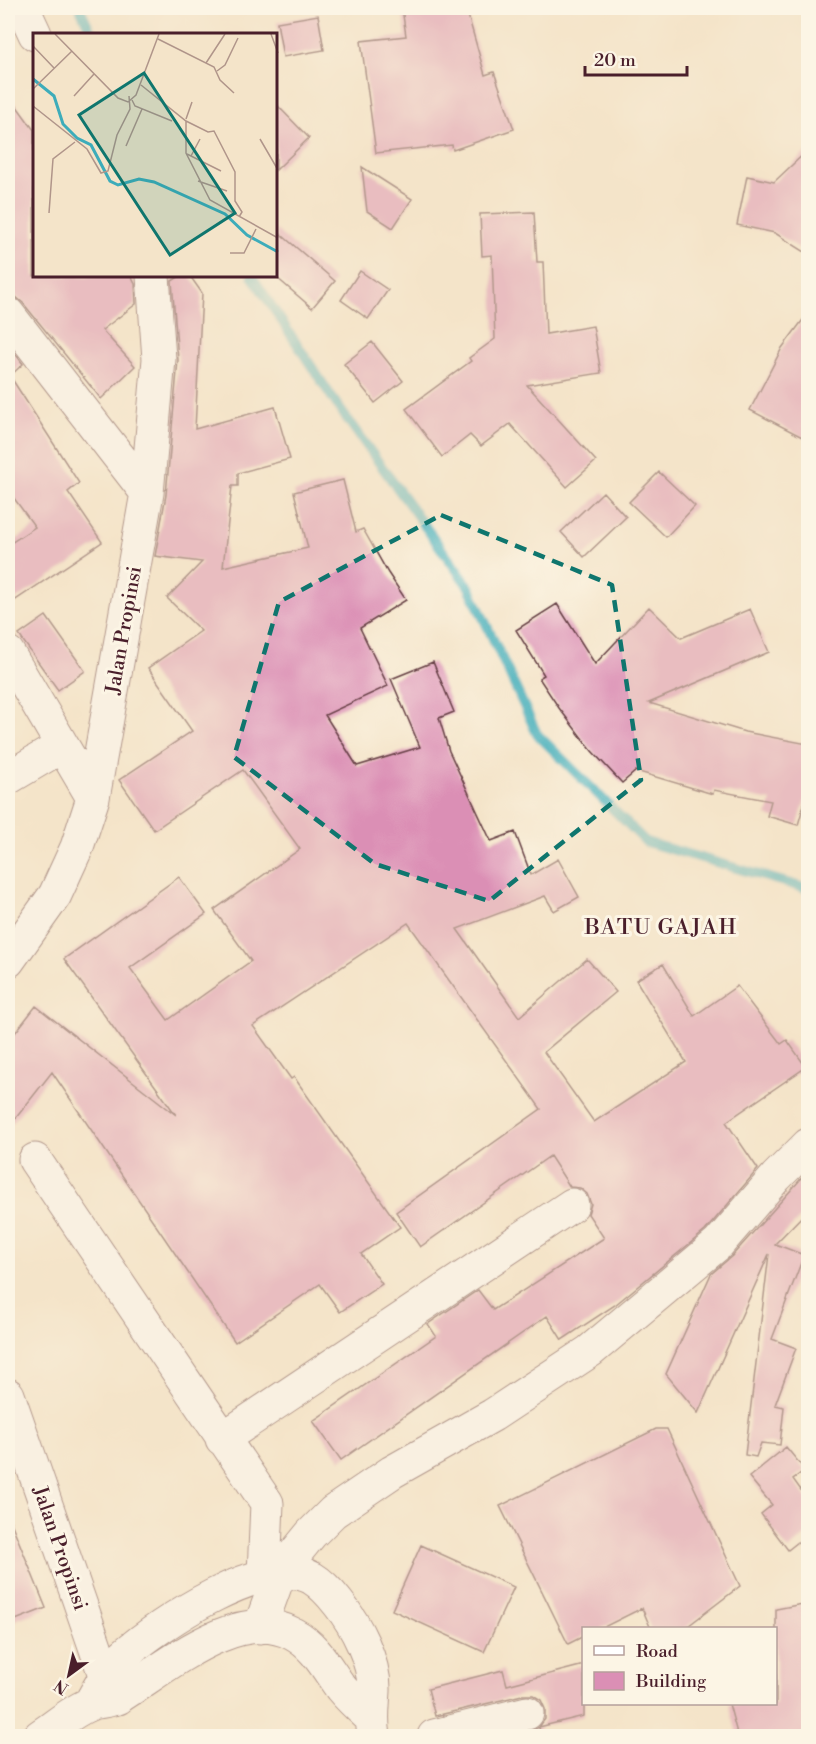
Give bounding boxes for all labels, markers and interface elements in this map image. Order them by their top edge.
inset map [33,33,278,278]
scale bar [585,39,687,77]
text: 20 m [594,49,636,72]
street label: Jalan Propinsi [101,564,148,697]
district label: BATU GAJAH [583,914,738,941]
street label: Jalan Propinsi [26,1482,93,1614]
legend [582,1627,777,1705]
text: Road [636,1640,679,1663]
north arrow [39,1645,99,1705]
text: Building [635,1670,707,1693]
text: N [50,1675,72,1699]

